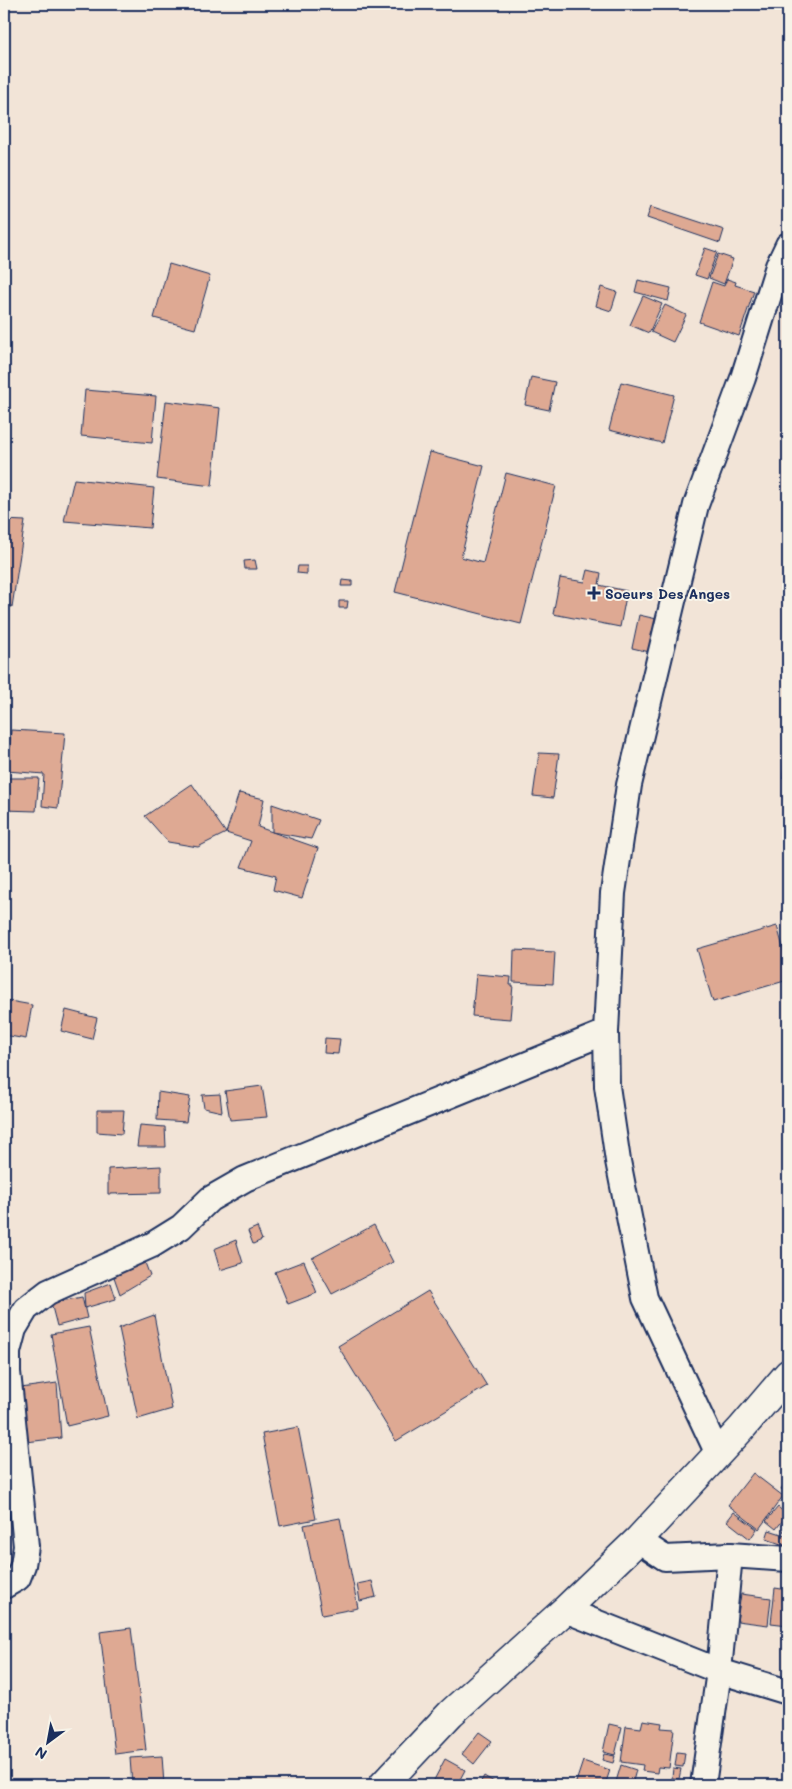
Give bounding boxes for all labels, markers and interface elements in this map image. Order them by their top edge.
place label: Soeurs Des Anges [605,584,730,603]
marker: Soeurs Des Anges [587,586,601,600]
north arrow [22,1716,72,1766]
text: N [31,1743,50,1764]

